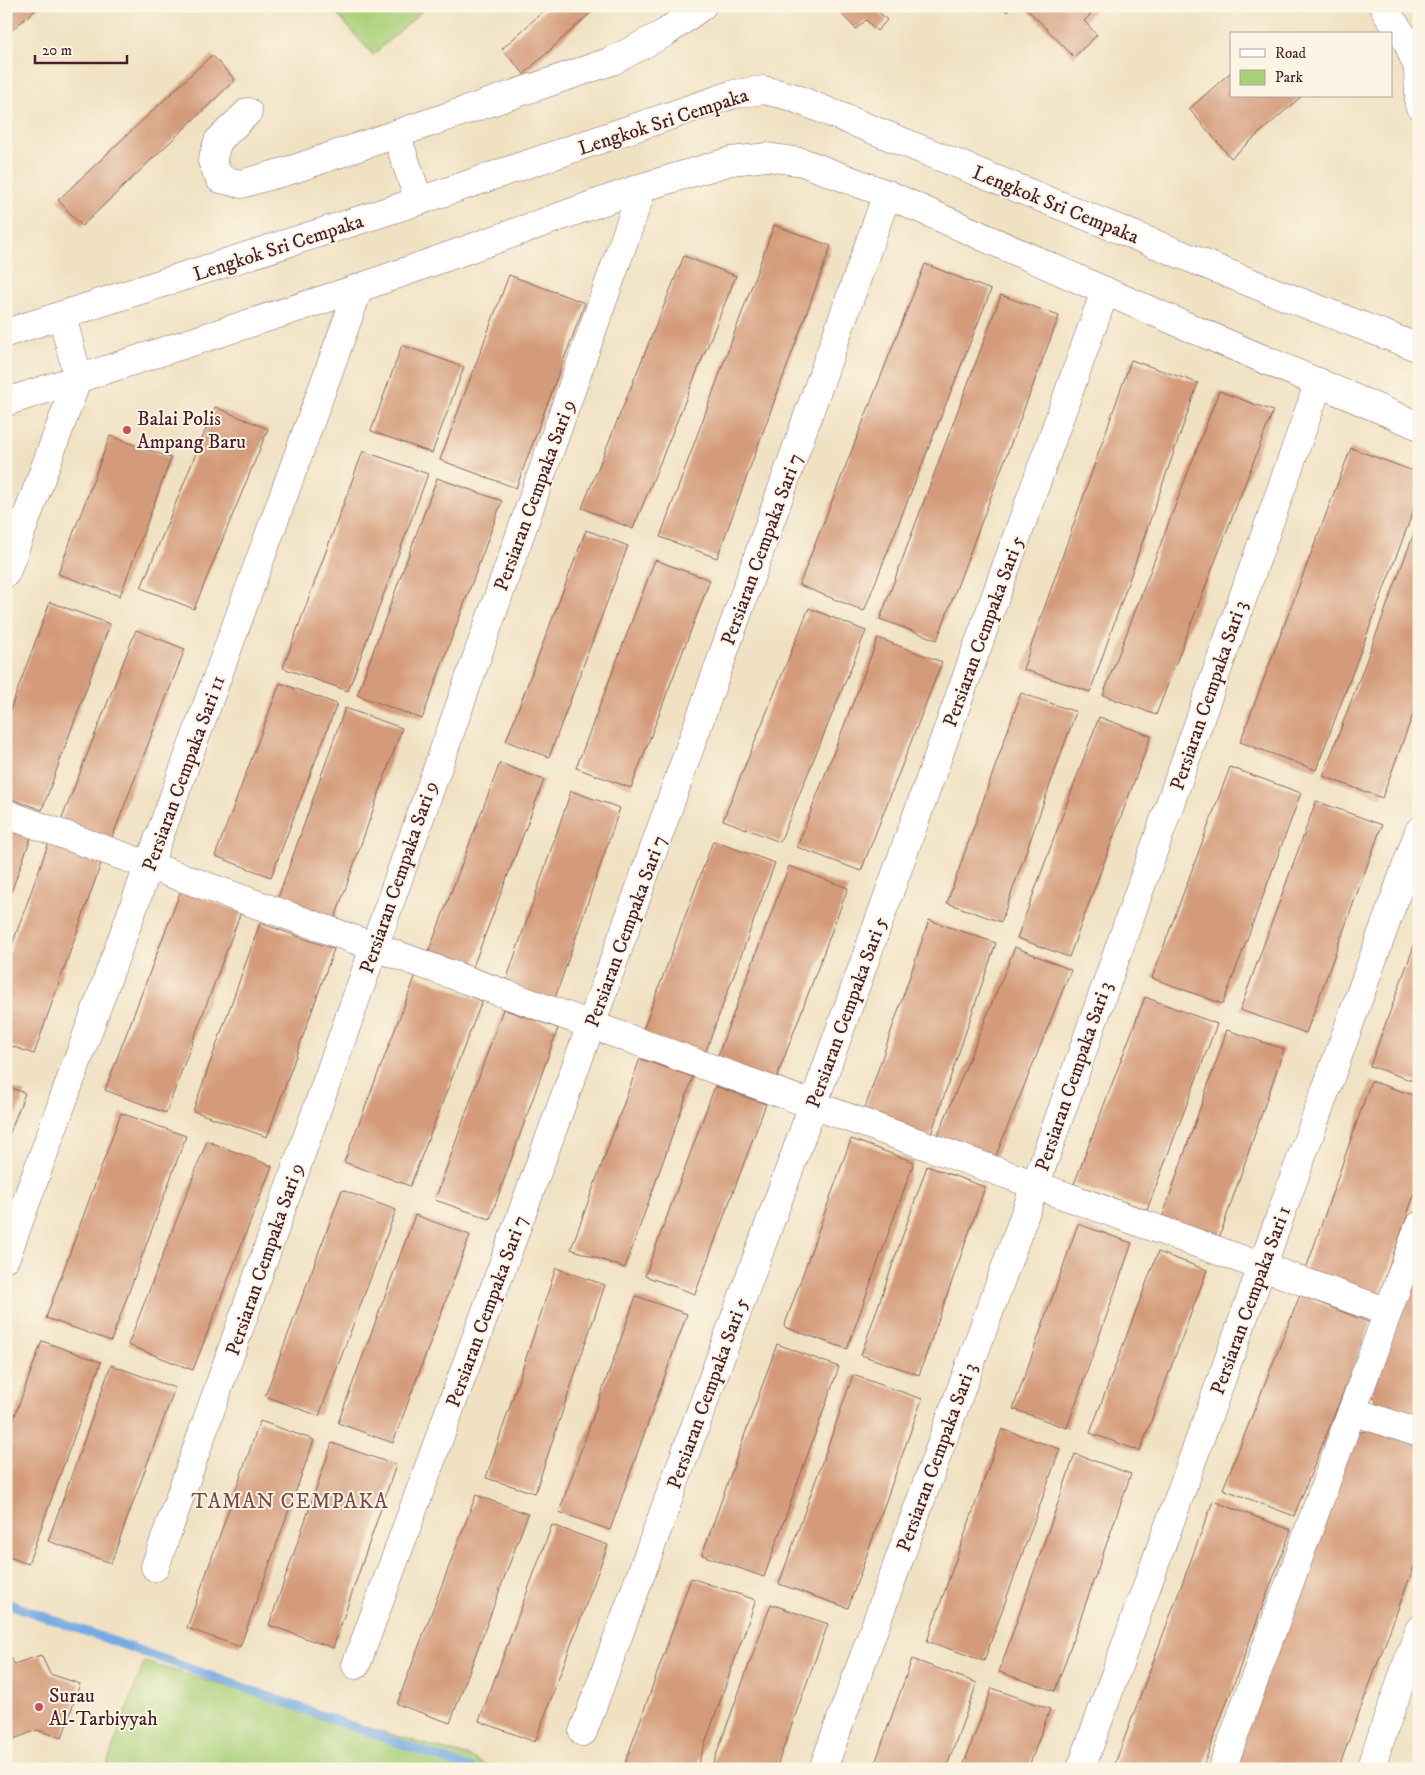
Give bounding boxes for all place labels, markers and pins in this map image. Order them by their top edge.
place label: Balai Polis Ampang Baru [137,407,246,455]
marker: Balai Polis Ampang Baru [121,424,133,436]
place label: Surau Al-Tarbiyyah [49,1684,158,1732]
marker: Surau Al-Tarbiyyah [33,1701,45,1713]

